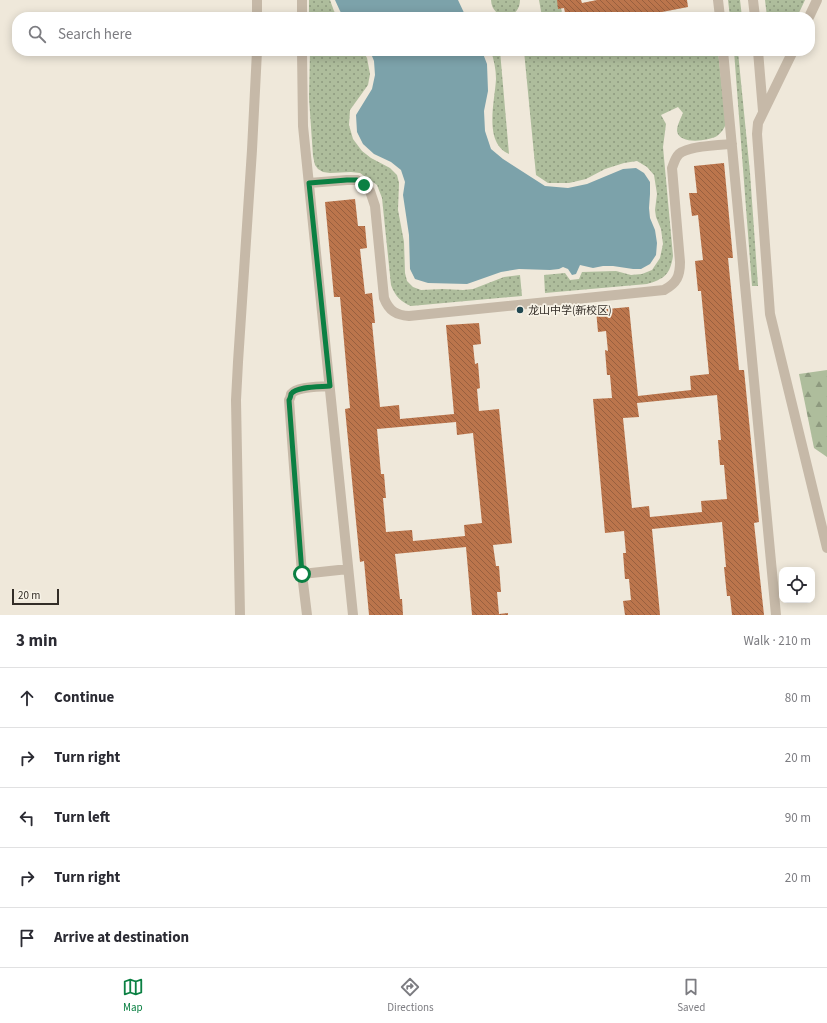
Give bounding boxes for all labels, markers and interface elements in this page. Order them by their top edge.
search box [12,12,815,56]
icon: search [26,23,48,45]
text: Search here [58,24,132,45]
route end [355,176,373,194]
place label: 龙山中学(新校区) [528,303,612,318]
marker: 龙山中学(新校区) [515,305,525,315]
route start [293,565,311,583]
map controls [779,567,815,603]
button: locate [779,567,815,603]
scale bar [12,587,59,606]
text: 20 m [18,588,40,603]
text: 3 min [16,629,57,653]
text: Walk · 210 m [743,632,811,650]
icon: ahead [16,687,38,709]
text: Continue [54,687,114,708]
text: 80 m [785,689,811,707]
icon: right [16,747,38,769]
text: Turn right [54,747,120,768]
text: 20 m [785,749,811,767]
icon: left [16,807,38,829]
text: Turn left [54,807,110,828]
text: 90 m [785,809,811,827]
icon: right [16,867,38,889]
text: Turn right [54,867,120,888]
text: 20 m [785,869,811,887]
icon: arrive [16,927,38,949]
text: Arrive at destination [54,927,189,948]
tab: Map [122,976,144,1015]
tab: Directions [387,976,434,1015]
tab: Saved [677,976,705,1015]

